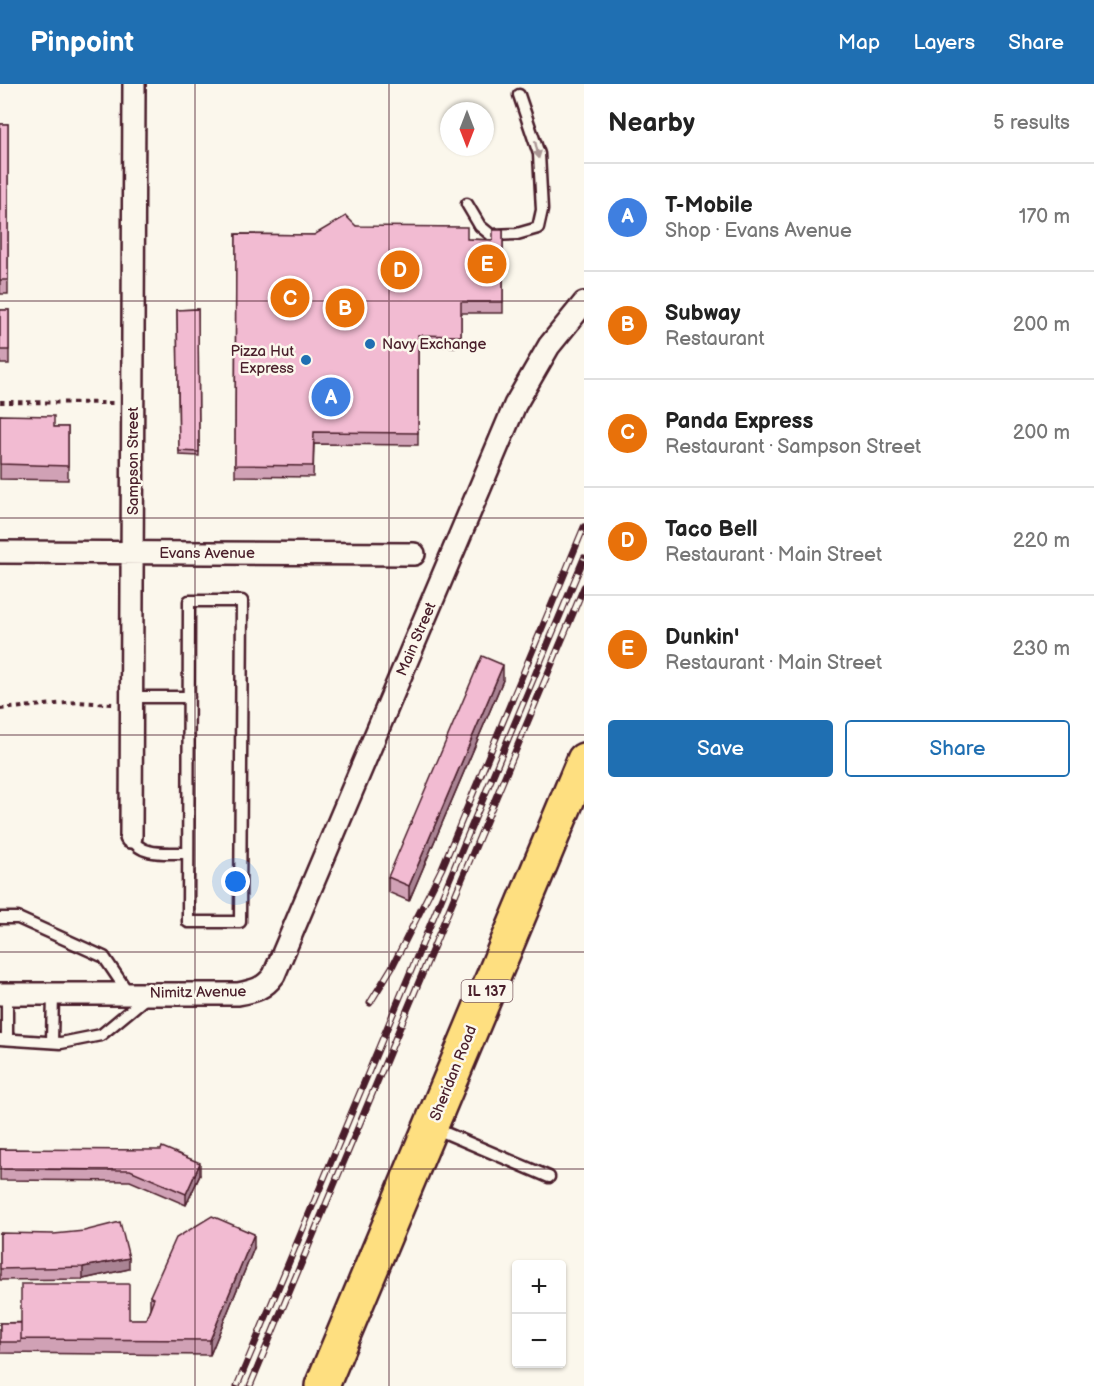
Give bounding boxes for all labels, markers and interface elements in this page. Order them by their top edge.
text: Pinpoint [30,26,134,59]
text: Map [838,30,880,55]
text: Layers [913,30,975,55]
text: Share [1008,30,1064,55]
north arrow [440,102,494,156]
text: Nearby [608,108,695,139]
text: 5 results [993,111,1070,135]
one-way arrow [532,141,542,160]
text: T-Mobile [665,192,753,219]
text: A [621,205,634,229]
text: 170 m [1019,205,1070,229]
text: Shop · Evans Avenue [665,219,852,243]
pin: E [468,242,506,286]
pin: D [380,248,420,292]
pin: C [270,276,310,320]
pin: B [326,286,364,330]
text: Subway [665,300,741,327]
text: B [620,313,635,337]
text: 200 m [1013,313,1070,337]
text: Restaurant [665,327,765,351]
place label: Navy Exchange [382,335,487,354]
marker: Navy Exchange [363,337,377,351]
place label: Pizza Hut Express [230,342,295,378]
marker: Pizza Hut Express [299,353,313,367]
pin: A [312,374,350,420]
street label: Sampson Street [124,407,143,515]
text: Panda Express [665,408,813,435]
text: C [620,421,635,445]
text: 200 m [1013,421,1070,445]
text: Restaurant · Sampson Street [665,435,921,459]
text: Taco Bell [665,516,757,543]
text: D [621,529,634,553]
text: 220 m [1013,529,1070,553]
text: Restaurant · Main Street [665,543,882,567]
street label: Evans Avenue [159,544,255,563]
street label: Main Street [392,599,441,679]
text: Dunkin' [665,624,739,651]
text: E [621,637,634,661]
text: 230 m [1013,637,1070,661]
text: Restaurant · Main Street [665,651,882,675]
button: Save [608,720,833,777]
button: Share [845,720,1070,777]
your location [221,867,250,896]
road number: IL 137 [462,980,512,1002]
street label: Nimitz Avenue [149,982,247,1003]
street label: Sheridan Road [426,1023,481,1124]
map controls [512,1260,566,1368]
button: + [512,1260,566,1314]
button: − [512,1314,566,1368]

